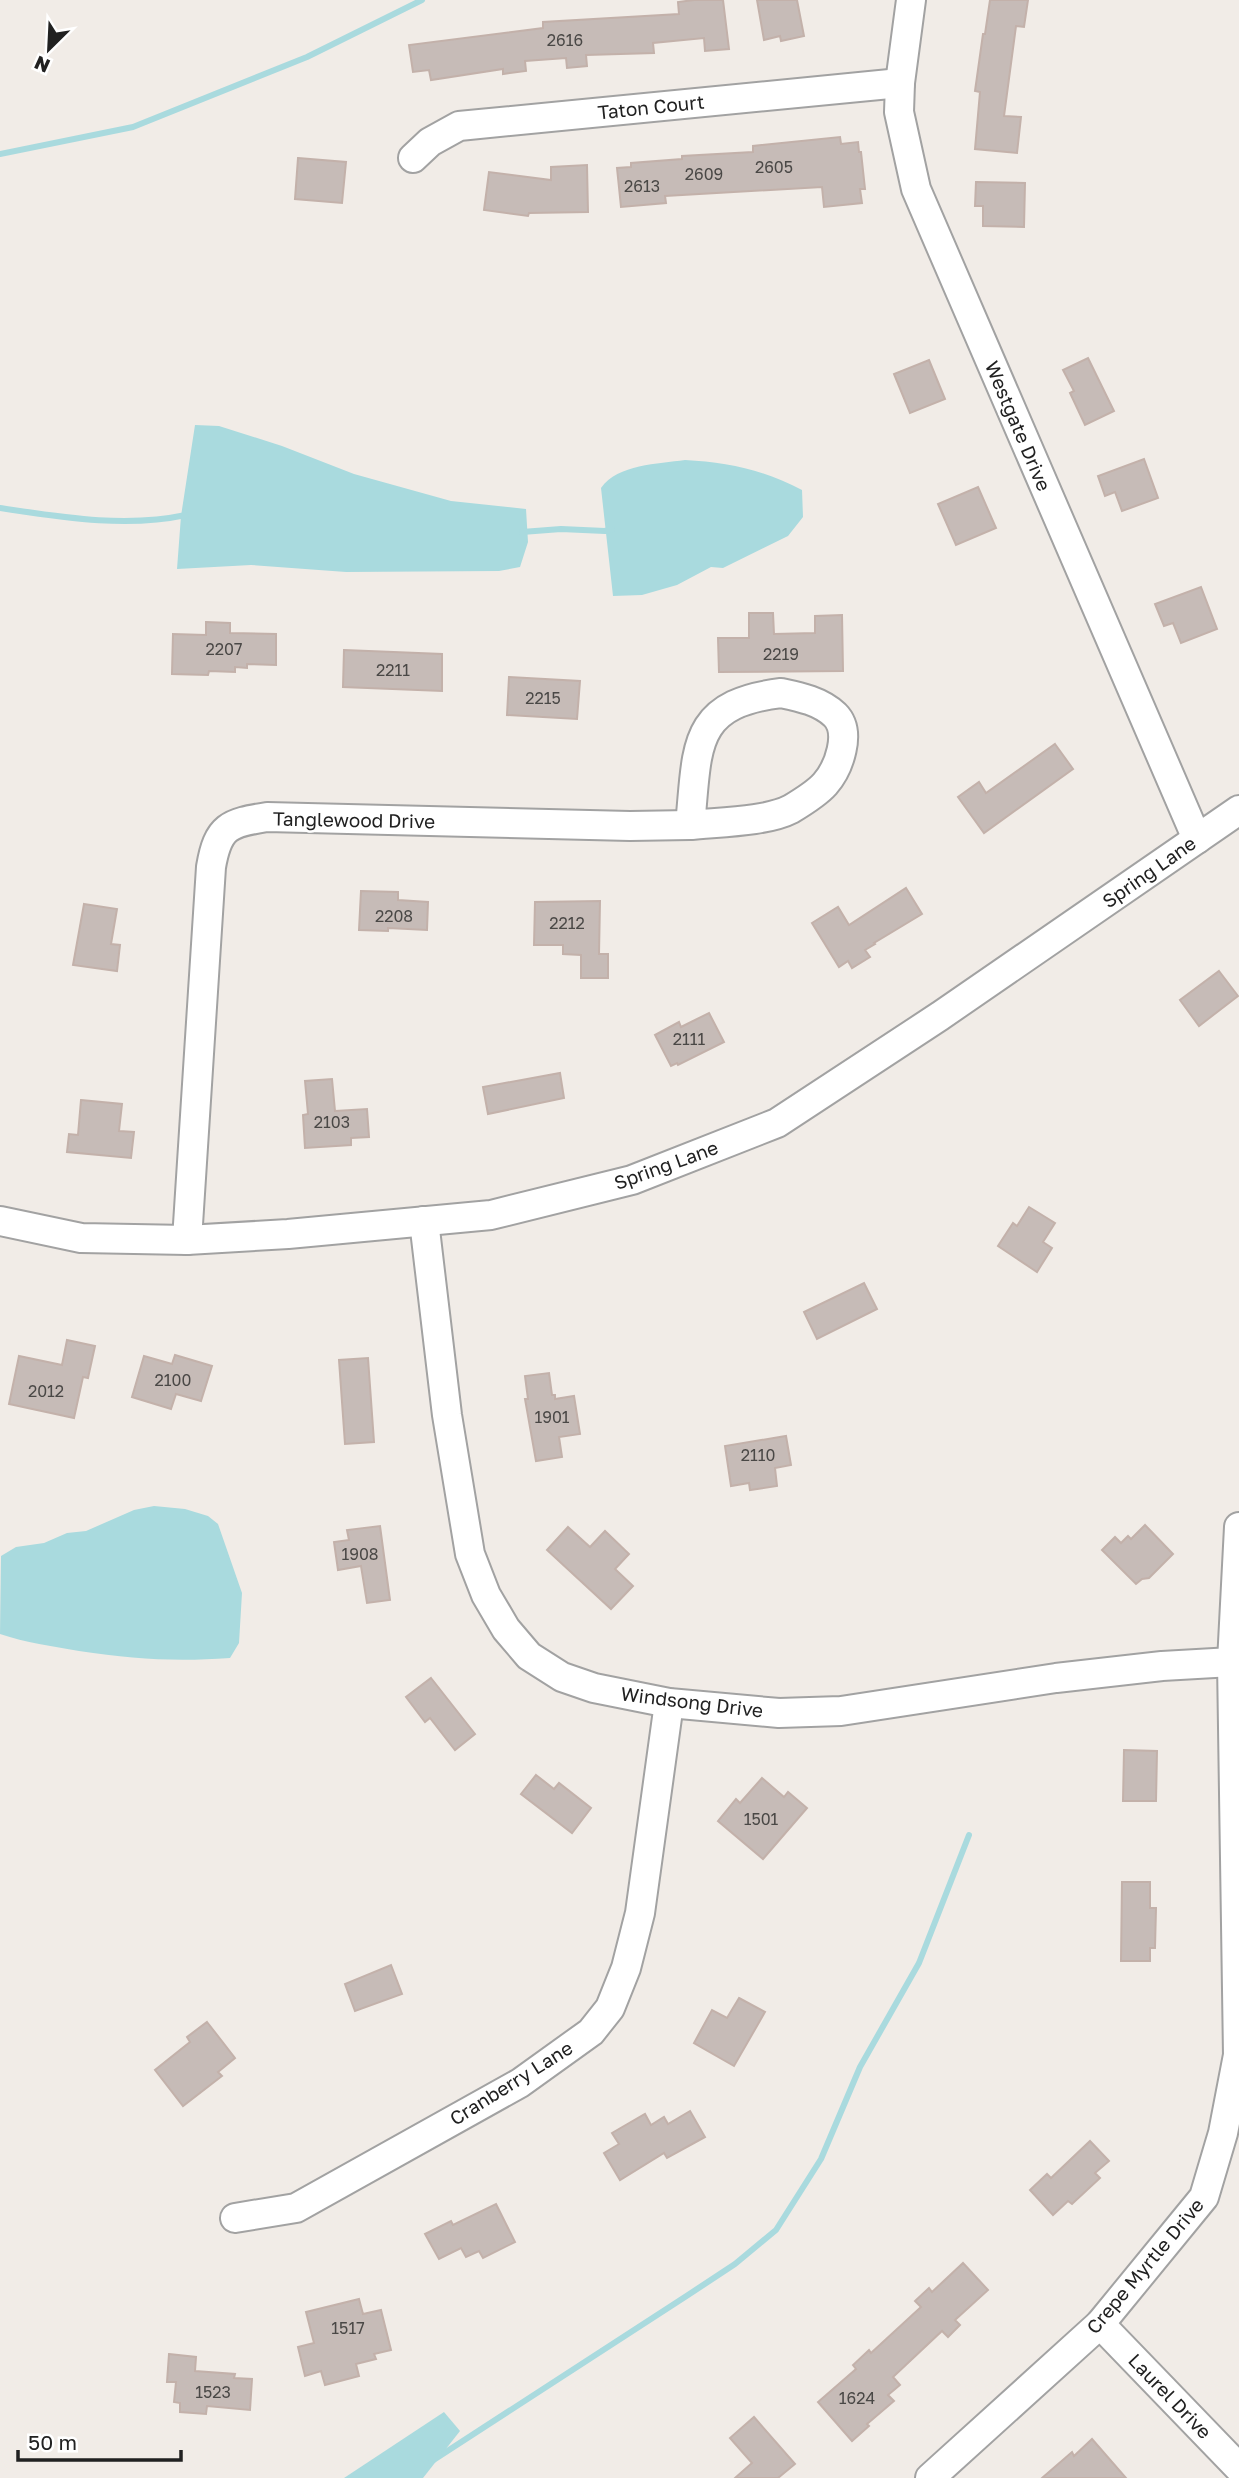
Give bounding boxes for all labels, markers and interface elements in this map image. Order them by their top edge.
north arrow [14,14,84,84]
house number: 2616 [547,30,583,50]
text: N [31,52,53,78]
street label: Taton Court [596,89,705,124]
house number: 2605 [755,157,793,177]
house number: 2609 [685,164,723,184]
house number: 2613 [624,176,660,196]
street label: Westgate Drive [981,357,1056,494]
house number: 2207 [206,639,242,659]
house number: 2219 [763,644,799,664]
house number: 2211 [376,660,410,680]
house number: 2215 [525,688,561,708]
street label: Tanglewood Drive [273,807,435,832]
street label: Spring Lane [1097,831,1200,912]
house number: 2208 [375,906,413,926]
house number: 2212 [549,913,585,933]
house number: 2111 [673,1029,706,1049]
house number: 2103 [314,1112,350,1132]
street label: Spring Lane [611,1135,721,1194]
house number: 2100 [155,1370,191,1390]
house number: 2012 [28,1381,64,1401]
house number: 1901 [534,1407,570,1427]
house number: 2110 [741,1445,775,1465]
house number: 1908 [341,1544,379,1564]
street label: Windsong Drive [620,1681,765,1722]
house number: 1501 [744,1809,779,1829]
street label: Cranberry Lane [445,2036,576,2130]
street label: Crepe Myrtle Drive [1081,2193,1208,2338]
house number: 1517 [331,2318,365,2338]
street label: Laurel Drive [1124,2348,1217,2443]
house number: 1523 [195,2382,231,2402]
house number: 1624 [839,2388,875,2408]
scale bar [18,2418,180,2462]
text: 50 m [28,2429,77,2455]

